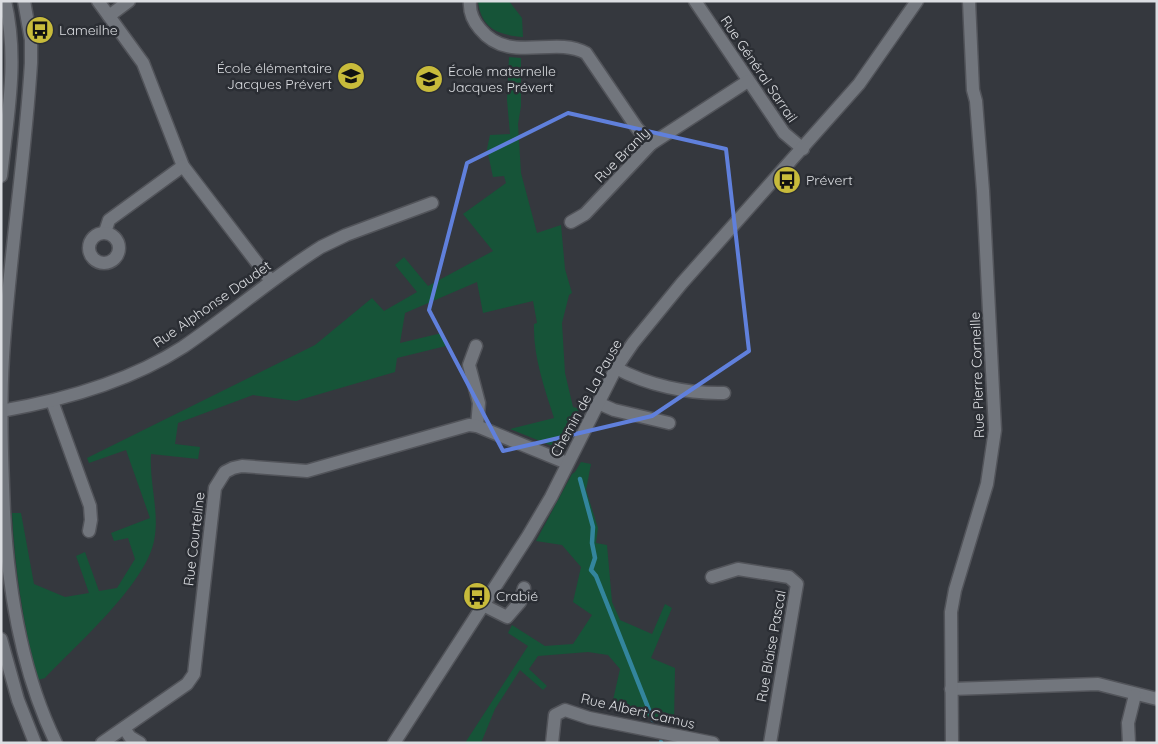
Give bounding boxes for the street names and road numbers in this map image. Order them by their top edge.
street label: Rue Général Sarrail [717,12,801,126]
street label: Rue Branly [591,124,653,186]
street label: Rue Alphonse Daudet [149,256,275,352]
street label: Rue Pierre Corneille [966,311,988,439]
street label: Chemin de La Pause [546,336,626,460]
street label: Rue Courteline [179,491,209,587]
street label: Rue Blaise Pascal [752,589,790,703]
street label: Rue Albert Camus [579,689,697,733]

